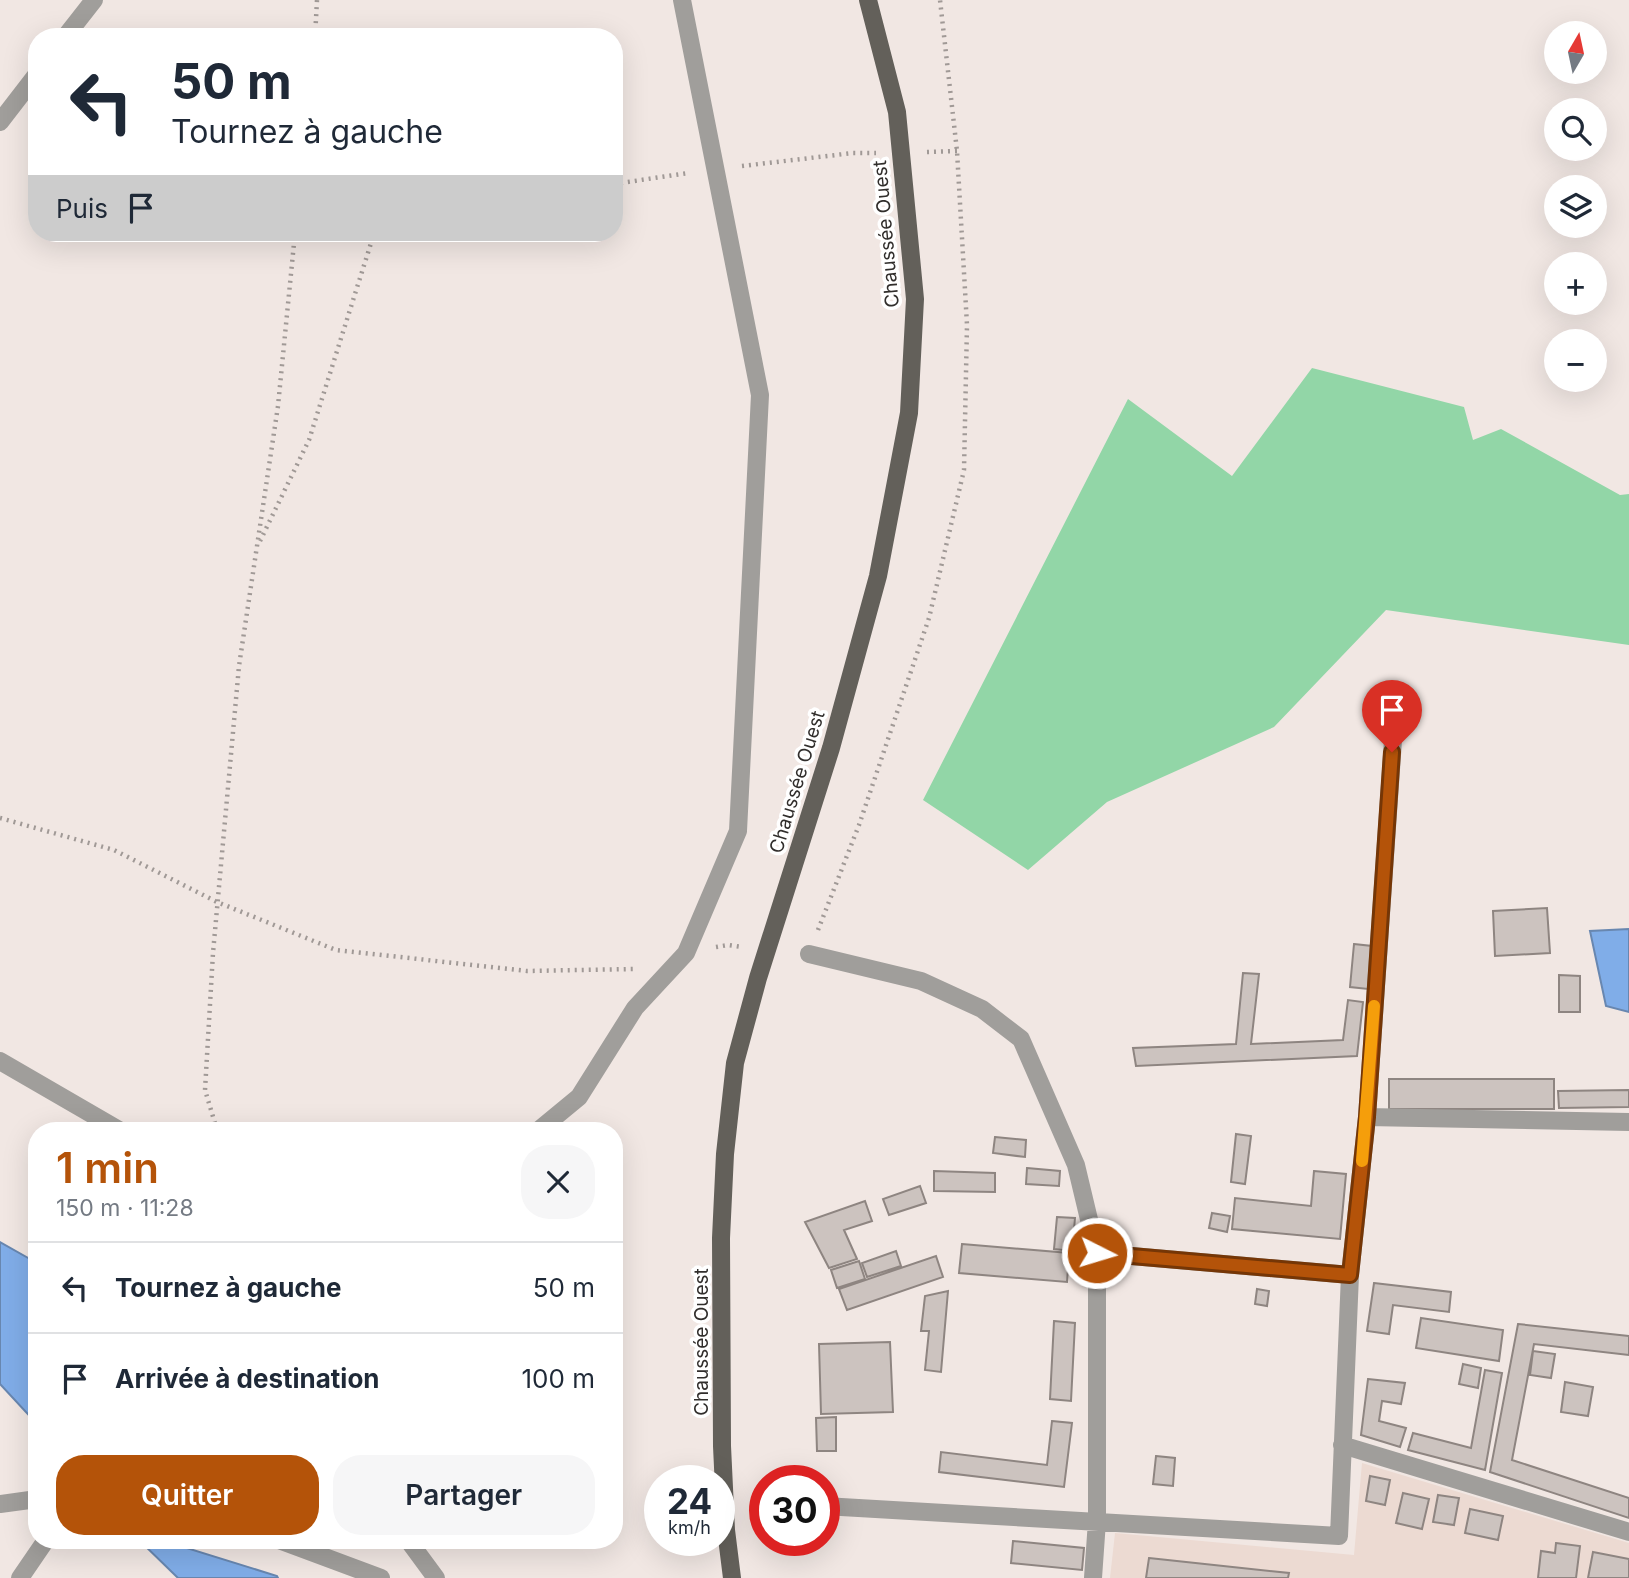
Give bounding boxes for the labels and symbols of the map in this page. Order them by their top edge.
north arrow [1544,21,1606,84]
street label: Chaussée Ouest [868,159,904,309]
pin [1362,680,1422,752]
street label: Chaussée Ouest [764,708,830,856]
position arrow [1060,1216,1134,1290]
street label: Chaussée Ouest [690,1268,713,1416]
speed limit sign: 30 [749,1465,840,1556]

